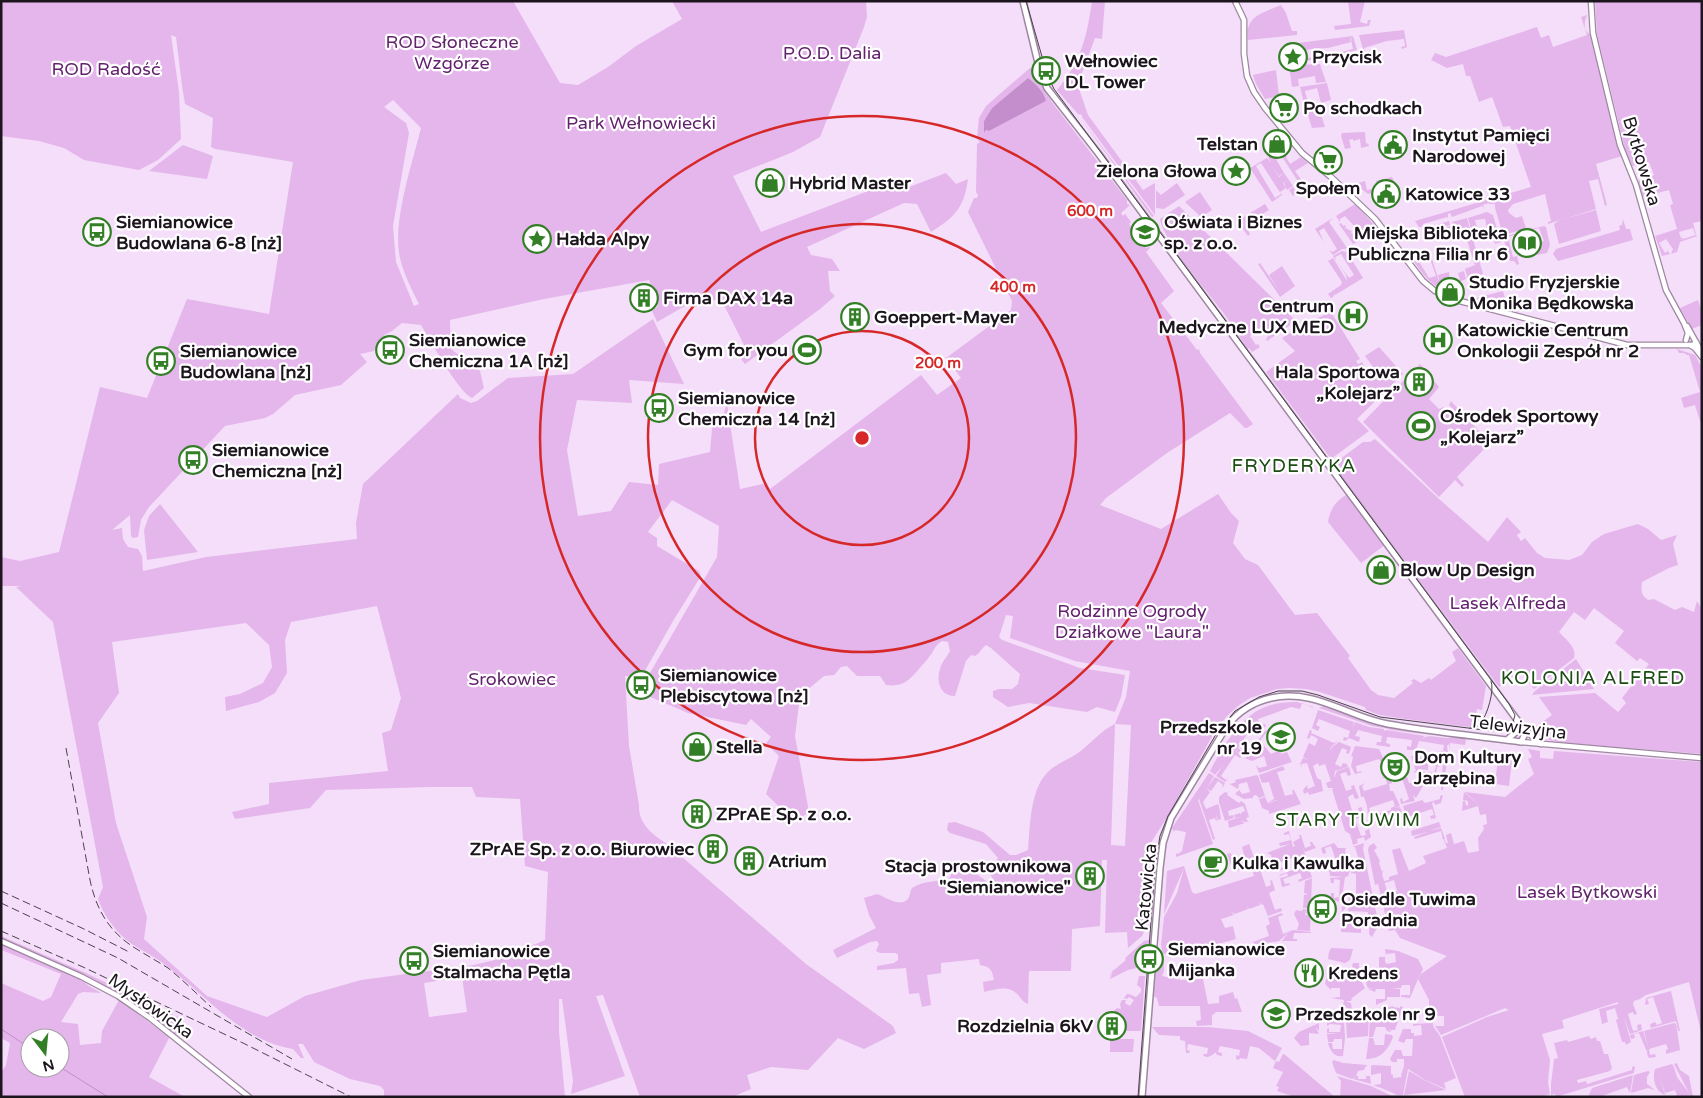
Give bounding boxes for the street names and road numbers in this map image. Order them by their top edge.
street label: Bytkowska [1618,114,1666,208]
street label: Telewizyjna [1468,710,1568,744]
street label: Katowicka [1130,842,1162,932]
street label: Mysłowicka [104,969,198,1043]

